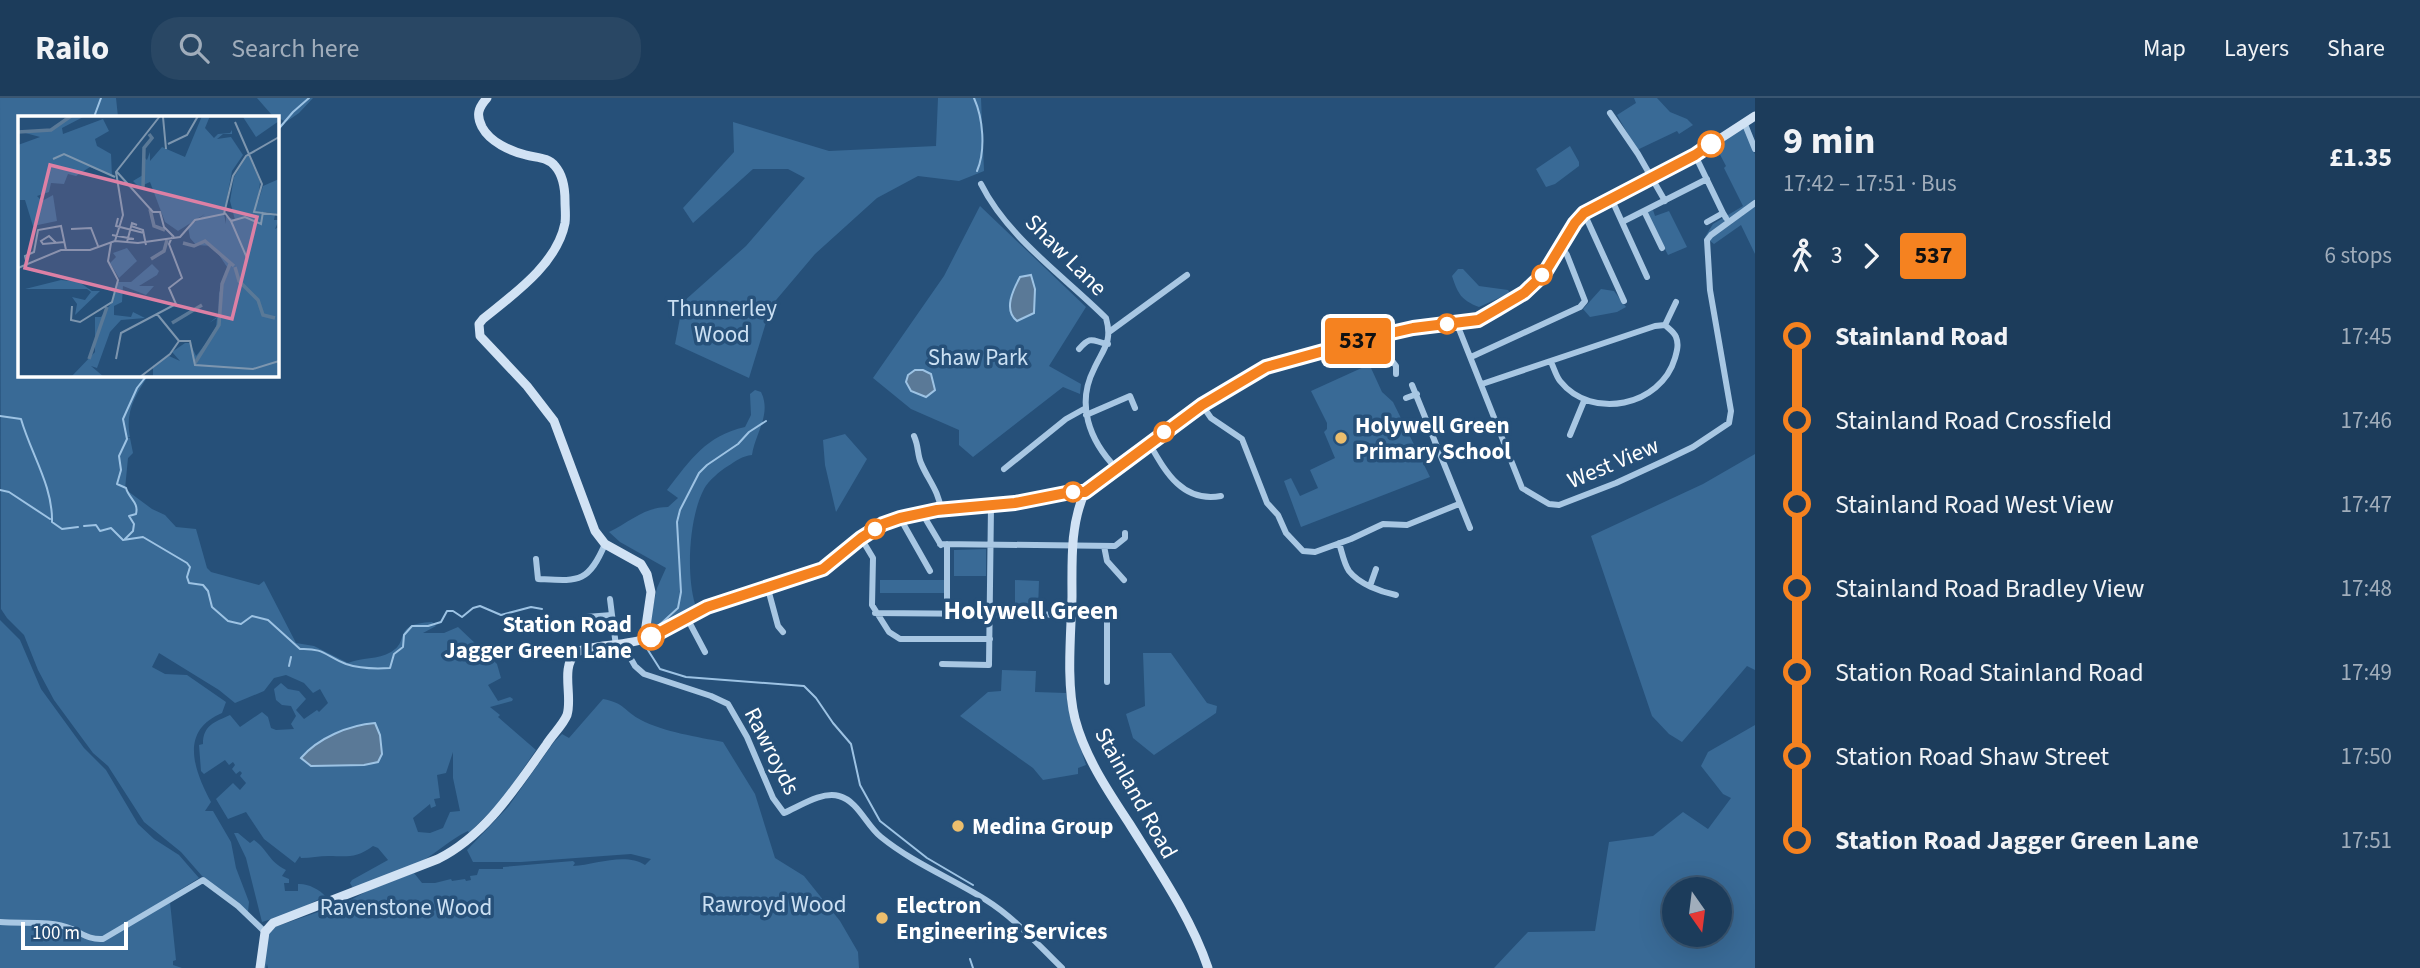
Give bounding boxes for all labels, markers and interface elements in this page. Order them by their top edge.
search box [151,17,641,80]
text: Railo [35,25,109,72]
icon: search [175,29,213,67]
text: Search here [231,30,359,67]
text: Map [2143,31,2186,66]
text: Layers [2224,31,2289,66]
text: Share [2327,31,2385,66]
text: 9 min [1783,114,1875,168]
inset map [18,116,278,376]
unlabelled marker [1698,131,1724,157]
text: £1.35 [2329,139,2392,176]
text: 17:42 – 17:51 · Bus [1783,167,1957,200]
street label: Shaw Lane [1017,206,1115,304]
icon: walk [1783,237,1821,275]
icon: forward [1852,237,1890,275]
text: 537 [1914,238,1952,273]
text: 3 [1831,239,1842,272]
text: 6 stops [2325,239,2392,272]
unlabelled marker [1532,265,1552,285]
park label: Thunnerley Wood [667,292,777,351]
unlabelled marker [1437,314,1457,334]
line badge: 537 [1318,318,1398,364]
text: Stainland Road [1835,318,2008,355]
text: 17:45 [2341,320,2392,353]
text: 537 [1339,323,1377,358]
park label: Shaw Park [928,341,1029,374]
text: Stainland Road Crossfield [1835,402,2112,439]
text: 17:46 [2341,404,2392,437]
place label: Holywell Green Primary School [1355,409,1511,468]
unlabelled marker [1154,422,1174,442]
street label: West View [1562,429,1664,497]
marker: Holywell Green Primary School [1333,430,1349,446]
unlabelled marker [1063,482,1083,502]
text: Stainland Road West View [1835,486,2114,523]
text: 17:47 [2341,488,2392,521]
unlabelled marker [865,519,885,539]
text: Stainland Road Bradley View [1835,570,2145,607]
text: 17:48 [2341,572,2392,605]
district label: Holywell Green [944,592,1118,629]
place label: Station Road Jagger Green Lane [444,608,632,667]
marker: Station Road Jagger Green Lane [638,624,664,650]
text: Station Road Stainland Road [1835,654,2144,691]
text: 17:49 [2341,656,2392,689]
street label: Rawroyds [736,701,808,801]
street label: Stainland Road [1086,721,1186,865]
text: Station Road Shaw Street [1835,738,2109,775]
text: 17:50 [2341,740,2392,773]
place label: Medina Group [972,810,1113,843]
marker: Medina Group [950,818,966,834]
text: Station Road Jagger Green Lane [1835,822,2199,859]
text: 17:51 [2341,824,2392,857]
north arrow [1662,877,1732,947]
map controls [1662,877,1732,947]
park label: Rawroyd Wood [701,888,847,921]
place label: Electron Engineering Services [896,889,1108,948]
park label: Ravenstone Wood [320,891,492,924]
marker: Electron Engineering Services [874,910,890,926]
scale bar [21,919,128,951]
text: 100 m [32,920,80,947]

